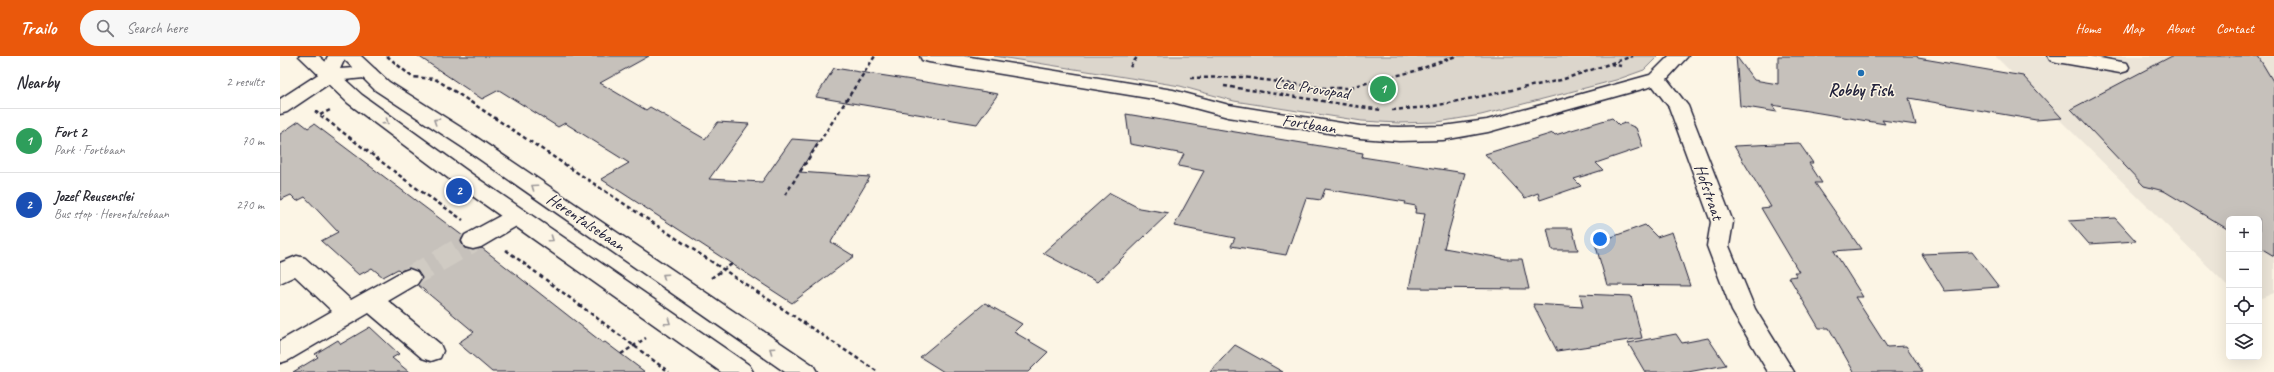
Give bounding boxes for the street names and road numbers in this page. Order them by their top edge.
street label: Lea Provopad [1273,72,1353,105]
street label: Fortbaan [1281,109,1339,139]
street label: Hofstraat [1690,161,1729,225]
street label: Herentalsebaan [543,188,630,257]

